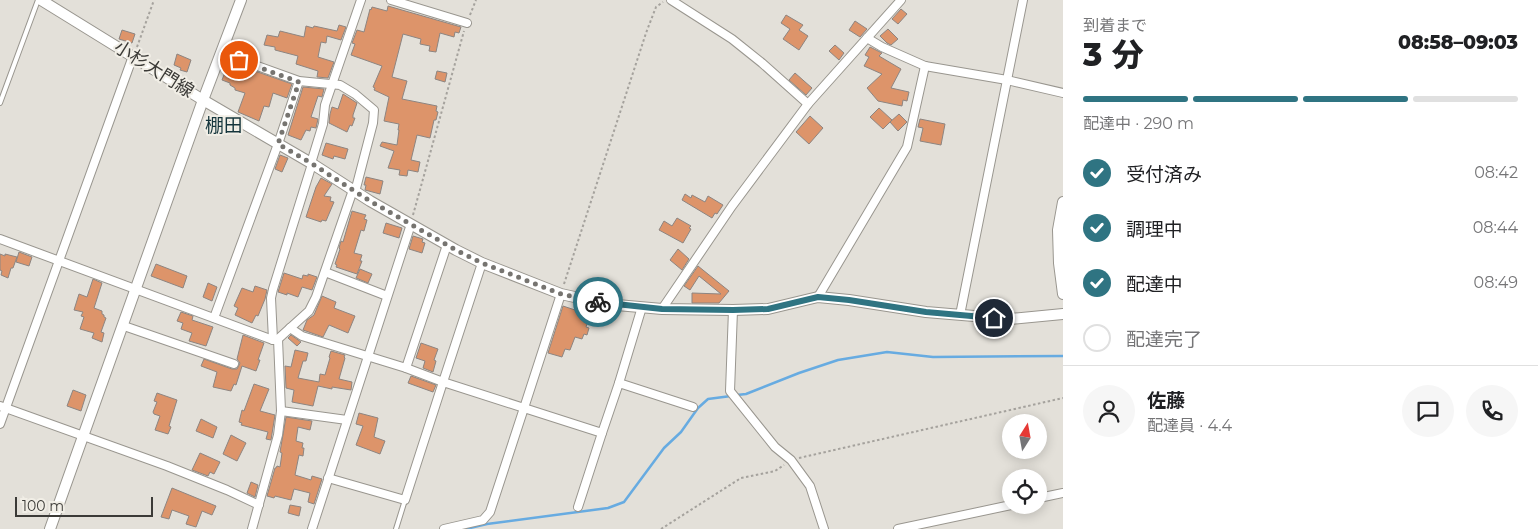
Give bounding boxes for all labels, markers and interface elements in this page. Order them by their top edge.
text: 到着まで [1083,16,1147,35]
text: 08:58–09:03 [1398,31,1518,54]
text: 3 分 [1083,35,1144,74]
street label: 小杉大門線 [110,36,198,102]
pin [218,39,260,81]
icon: bag [225,46,253,74]
district label: 棚田 [205,114,243,137]
text: 配達中 · 290 m [1083,114,1194,133]
icon: check [1083,159,1111,187]
text: 受付済み [1126,163,1202,186]
text: 08:42 [1474,163,1518,182]
icon: check [1083,214,1111,242]
text: 調理中 [1126,218,1183,241]
text: 08:44 [1473,218,1518,237]
icon: check [1083,269,1111,297]
text: 配達中 [1126,273,1183,296]
text: 08:49 [1474,273,1518,292]
courier [573,277,623,327]
icon: bike [584,288,612,316]
pin [973,297,1015,339]
icon: home [980,304,1008,332]
text: 配達完了 [1126,328,1202,351]
button: person [1083,385,1135,437]
button: chat [1402,385,1454,437]
button: phone [1466,385,1518,437]
text: 佐藤 [1147,389,1185,412]
north arrow [1002,414,1048,459]
map controls [1002,414,1047,514]
text: 配達員 · 4.4 [1147,416,1232,435]
button: locate [1002,469,1047,514]
scale bar [15,494,152,517]
text: 100 m [22,497,64,515]

